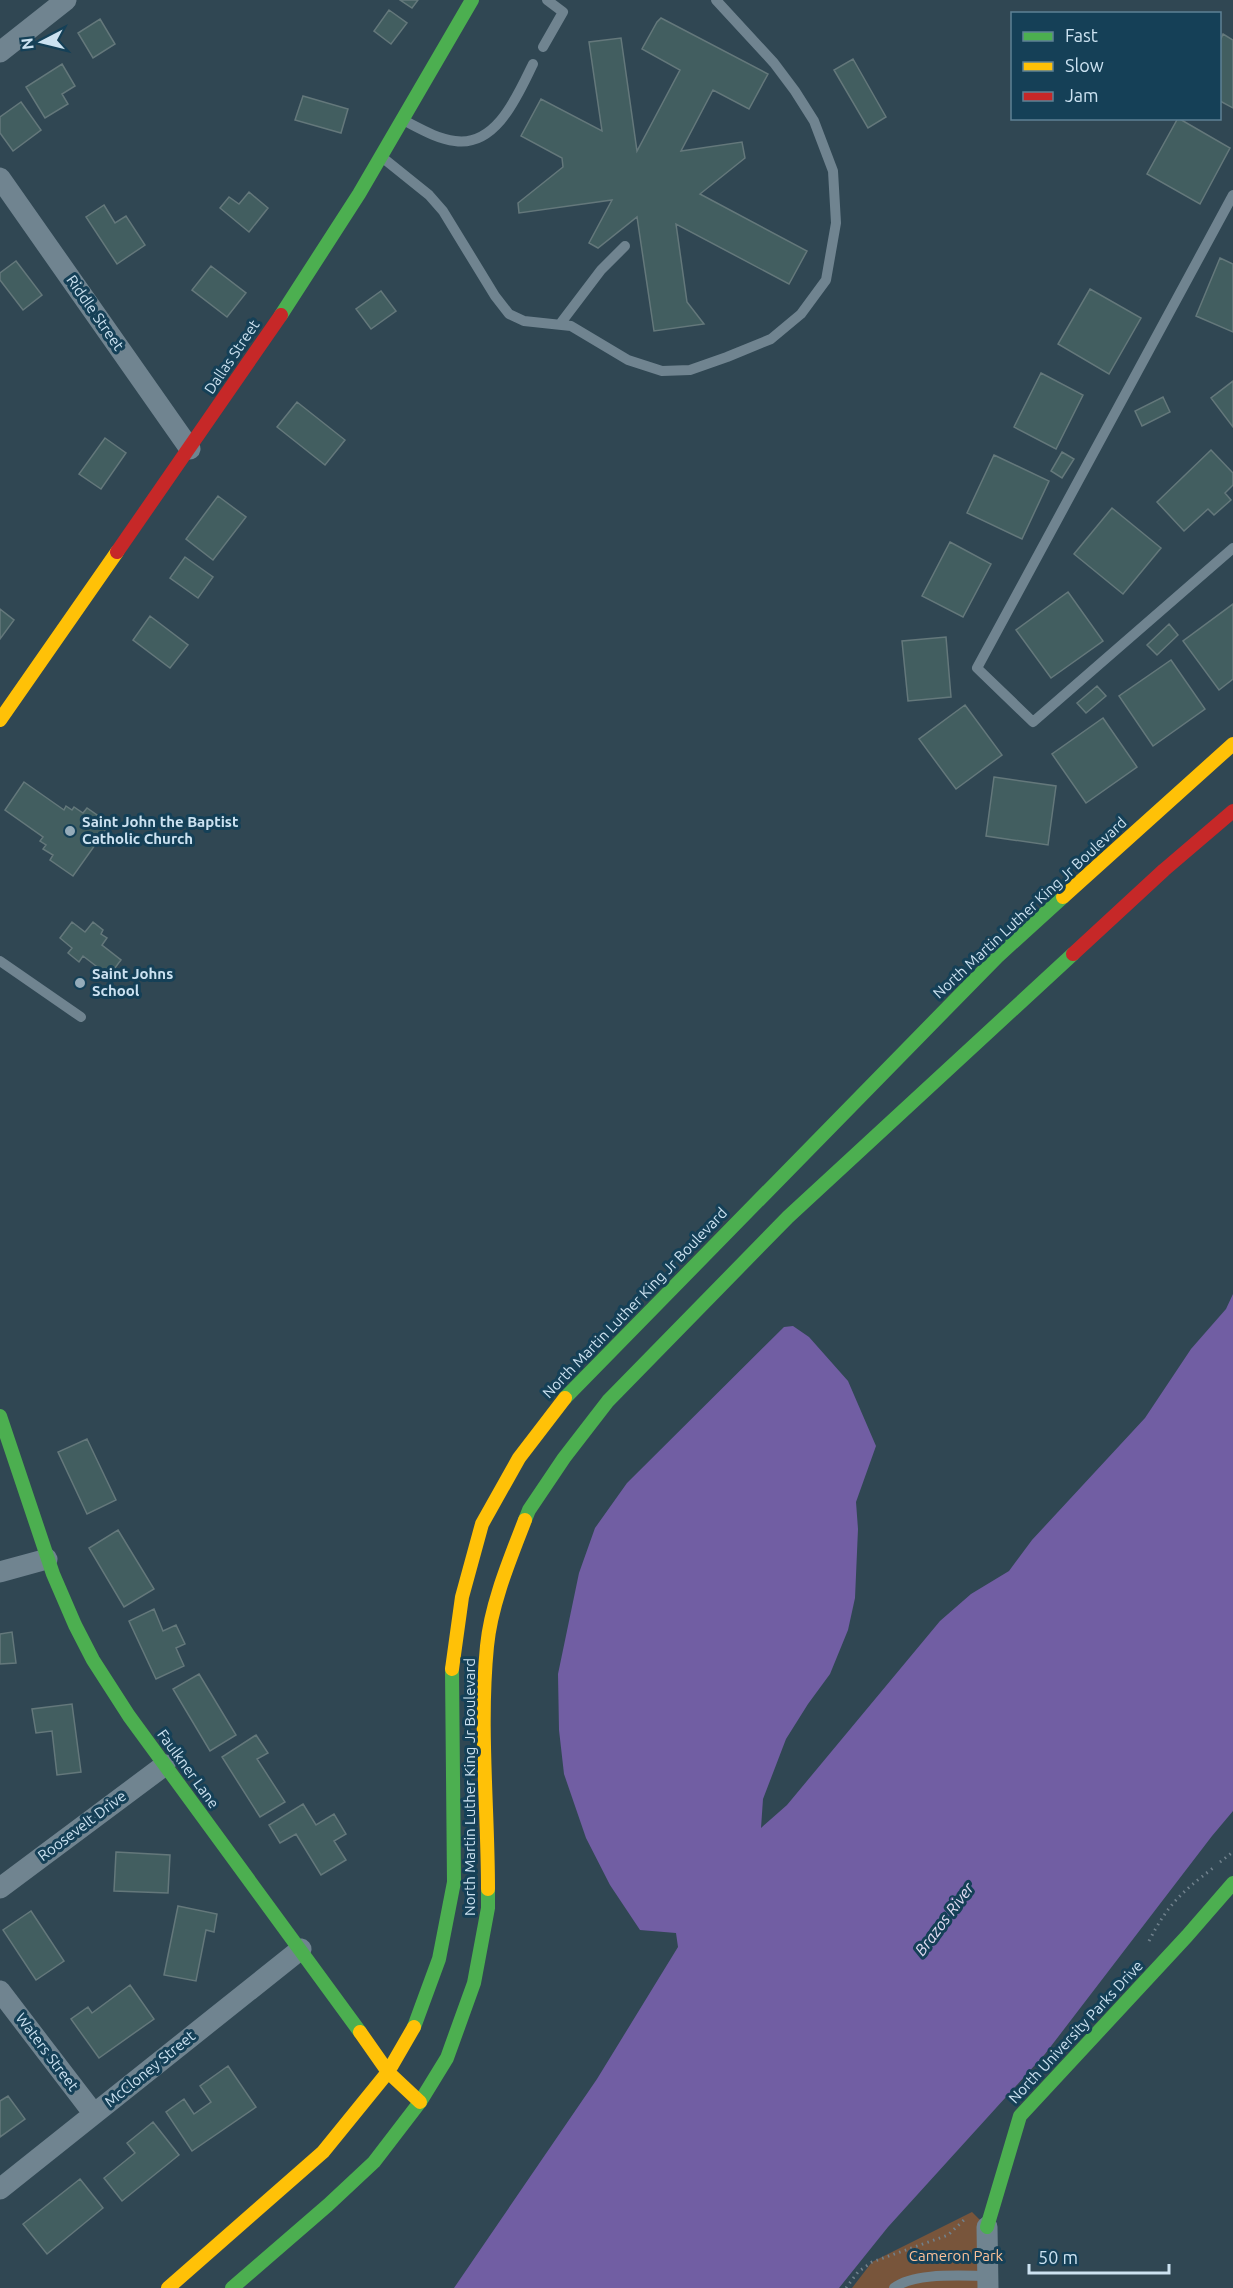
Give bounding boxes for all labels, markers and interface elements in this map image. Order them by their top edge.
north arrow [12,12,72,72]
legend [1011,12,1221,120]
text: Fast [1065,25,1098,45]
text: N [17,37,37,51]
text: Slow [1065,55,1104,75]
text: Jam [1065,85,1099,105]
street label: Riddle Street [63,272,128,354]
street label: Dallas Street [201,316,263,397]
place label: Saint John the Baptist Catholic Church [82,813,239,847]
street label: North Martin Luther King Jr Boulevard [930,813,1130,1002]
marker: Saint John the Baptist Catholic Church [63,824,77,838]
place label: Saint Johns School [92,965,173,999]
marker: Saint Johns School [73,976,87,990]
street label: North Martin Luther King Jr Boulevard [539,1204,730,1401]
street label: North Martin Luther King Jr Boulevard [461,1658,478,1916]
street label: Faulkner Lane [154,1726,223,1811]
street label: Roosevelt Drive [34,1787,129,1864]
water label: Brazos River [911,1878,978,1959]
street label: North University Parks Drive [1005,1957,1146,2106]
street label: Waters Street [13,2009,82,2094]
street label: McCloney Street [101,2027,198,2110]
scale bar [1029,2237,1168,2275]
park label: Cameron Park [909,2247,1004,2264]
text: 50 m [1038,2247,1078,2267]

